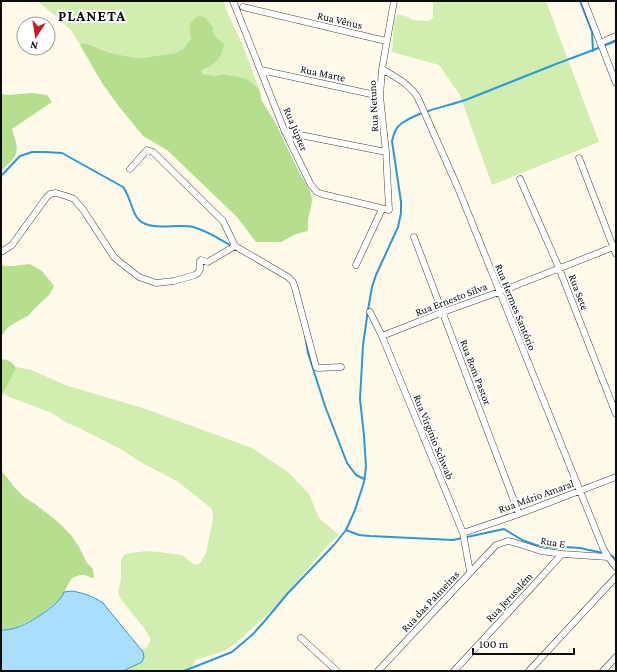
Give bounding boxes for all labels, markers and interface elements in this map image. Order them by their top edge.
district label: PLANETA [58,8,126,24]
street label: Rua Vênus [316,9,364,31]
north arrow [16,16,56,56]
text: N [29,39,39,52]
street label: Rua Marte [300,62,347,84]
street label: Rua Netuno [366,79,380,132]
street label: Rua Júpter [281,105,311,153]
street label: Rua Hermes Santório [493,262,539,353]
street label: Rua Sete [567,272,591,312]
street label: Rua Ernesto Silva [413,280,489,318]
street label: Rua Bom Pastor [458,338,494,406]
street label: Rua Virgínio Schwab [411,393,457,482]
street label: Rua Mário Amaral [497,477,575,515]
street label: Rua E [540,534,566,550]
street label: Rua das Palmeiras [399,568,461,634]
street label: Rua Jerusalém [483,570,536,625]
scale bar [473,630,574,656]
text: 100 m [479,637,509,651]

